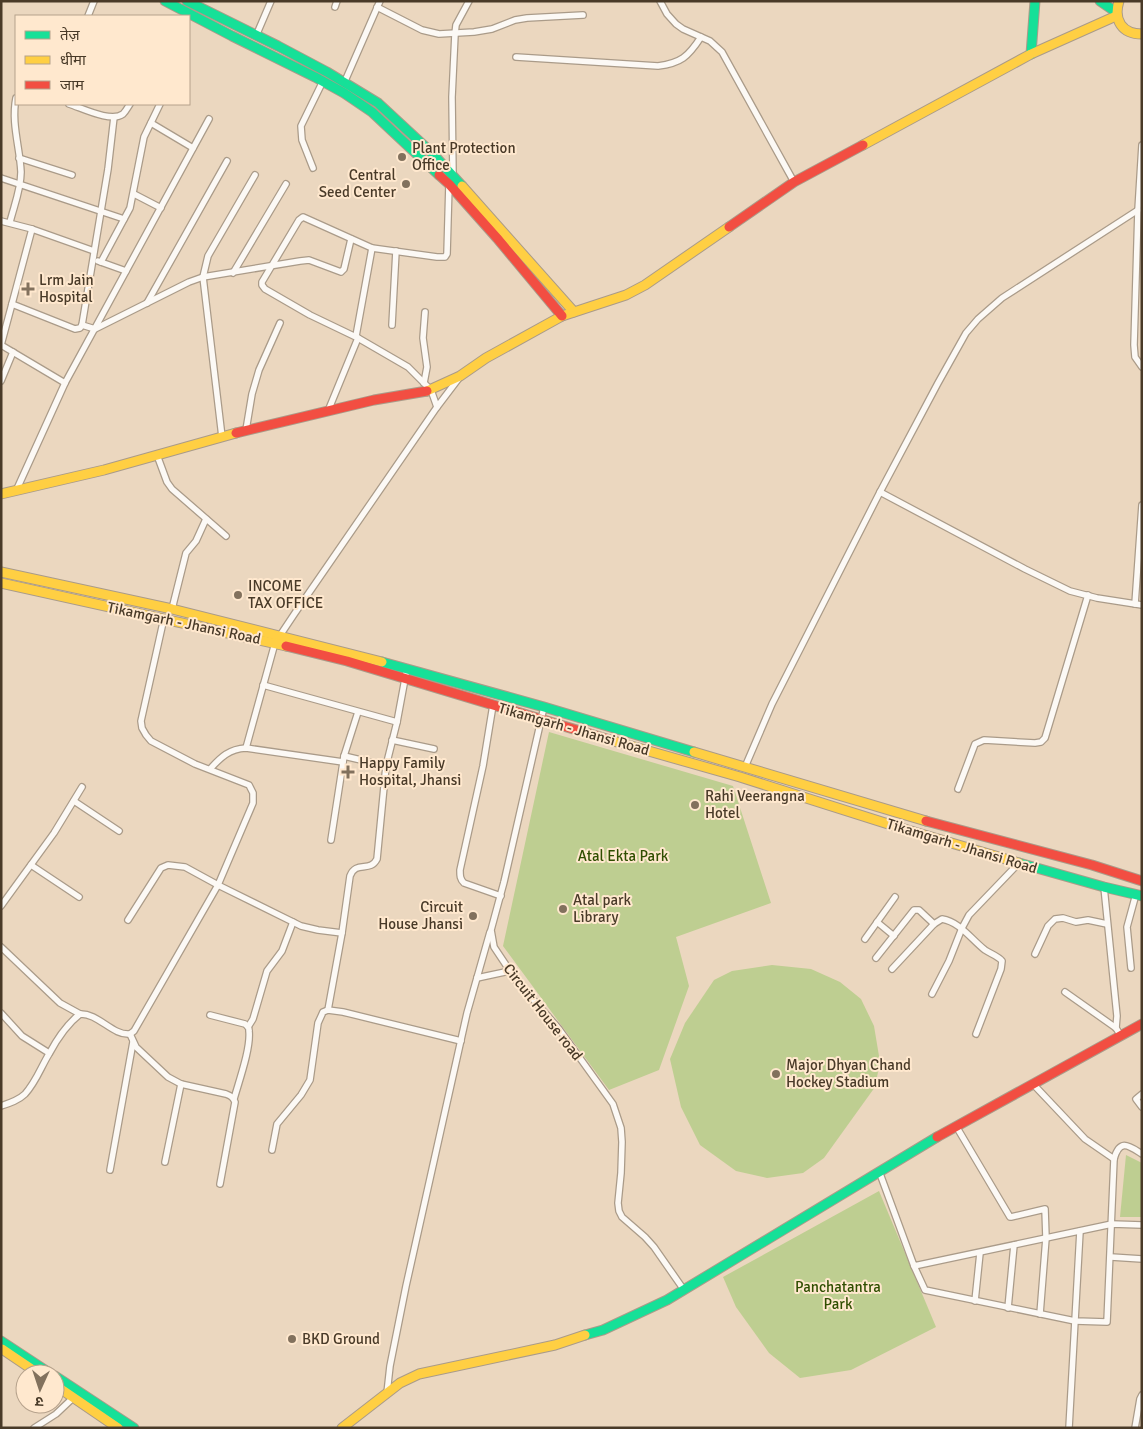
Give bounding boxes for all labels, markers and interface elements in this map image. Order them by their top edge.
legend [15,15,190,105]
text: तेज़ [60,26,81,44]
text: धीमा [60,51,87,69]
text: जाम [60,76,85,94]
place label: Plant Protection Office [412,139,516,174]
marker: Plant Protection Office [396,151,408,163]
place label: Central Seed Center [319,166,396,201]
marker: Central Seed Center [400,178,412,190]
place label: Lrm Jain Hospital [39,271,94,306]
marker: Lrm Jain Hospital [21,282,35,296]
place label: INCOME TAX OFFICE [248,577,323,612]
marker: INCOME TAX OFFICE [232,589,244,601]
street label: Tikamgarh - Jhansi Road [106,598,262,648]
street label: Tikamgarh - Jhansi Road [496,699,652,759]
place label: Happy Family Hospital, Jhansi [359,754,461,789]
marker: Happy Family Hospital, Jhansi [341,765,355,779]
place label: Rahi Veerangna Hotel [705,787,805,822]
marker: Rahi Veerangna Hotel [689,799,701,811]
street label: Tikamgarh - Jhansi Road [885,815,1039,877]
park label: Atal Ekta Park [578,847,669,865]
place label: Atal park Library [573,891,632,926]
place label: Circuit House Jhansi [378,898,463,933]
marker: Atal park Library [557,903,569,915]
marker: Circuit House Jhansi [467,910,479,922]
street label: Circuit House road [500,960,586,1064]
place label: Major Dhyan Chand Hockey Stadium [786,1056,911,1091]
marker: Major Dhyan Chand Hockey Stadium [770,1068,782,1080]
park label: Panchatantra Park [795,1278,881,1313]
place label: BKD Ground [302,1330,380,1348]
marker: BKD Ground [286,1333,298,1345]
north arrow [15,1364,65,1414]
text: उ [34,1393,44,1410]

